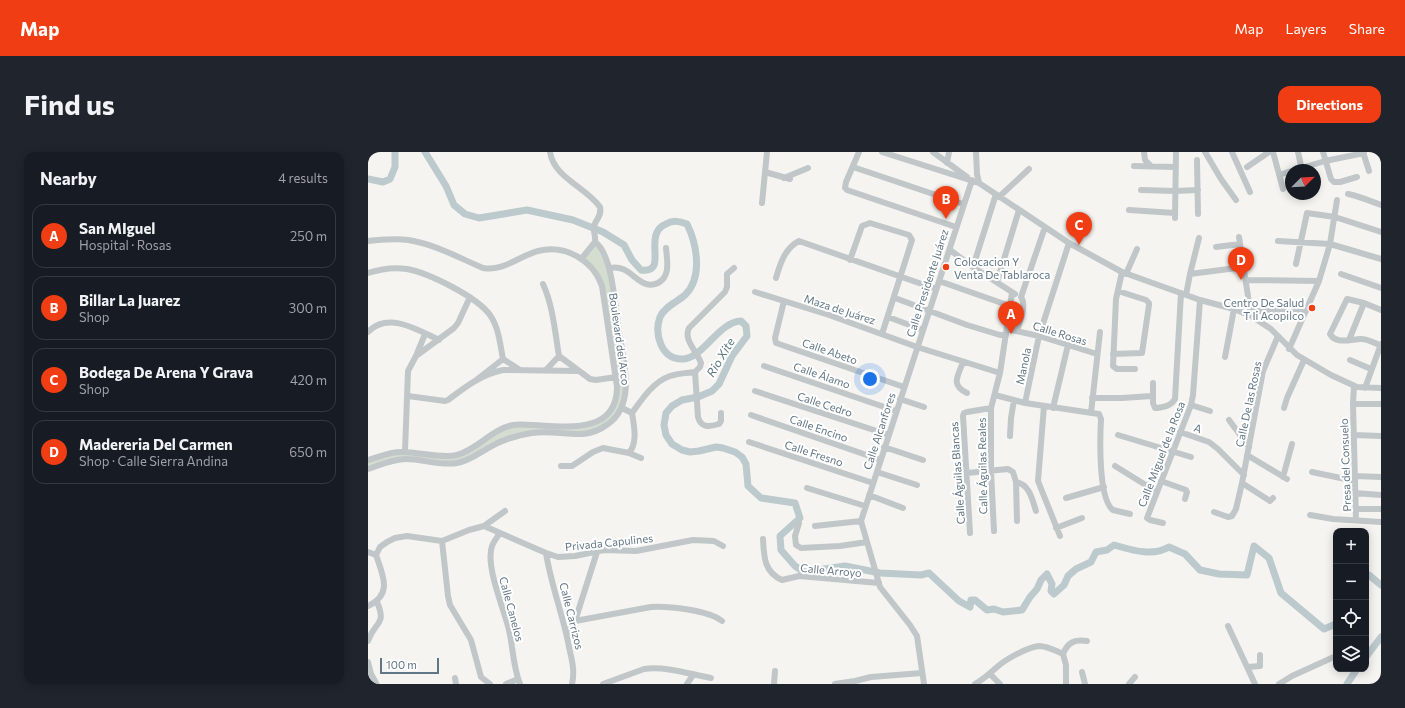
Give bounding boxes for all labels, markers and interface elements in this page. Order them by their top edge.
text: Map [20,17,59,40]
text: Map [1235,20,1263,37]
text: Layers [1285,20,1327,37]
text: Share [1349,20,1385,37]
button: Directions [1278,86,1381,123]
text: Find us [24,87,115,121]
north arrow [1285,164,1321,200]
text: Nearby [40,168,97,189]
text: 4 results [278,170,328,186]
pin: B [933,186,959,219]
pin: C [1066,212,1092,245]
text: San MIguel [79,219,155,237]
street label: Calle Presidente Juárez [903,227,952,339]
text: A [49,228,59,244]
text: 250 m [290,228,327,244]
text: Hospital · Rosas [79,237,171,253]
pin: D [1228,247,1254,280]
place label: Colocacion Y Venta De Tablaroca [954,255,1050,281]
marker: Colocacion Y Venta De Tablaroca [941,262,951,272]
text: Billar La Juarez [79,291,181,309]
street label: Maza de Juárez [802,291,878,328]
street label: Boulevard del Arco [607,292,633,386]
place label: Centro De Salud T Ii Acopilco [1223,296,1304,322]
text: B [50,300,58,316]
text: 300 m [289,300,327,316]
pin: A [998,301,1024,334]
marker: Centro De Salud T Ii Acopilco [1307,303,1317,313]
text: Shop [79,309,110,325]
street label: Calle Rosas [1031,319,1089,347]
water label: Rio Xite [703,334,737,379]
street label: Calle Abeto [801,335,860,367]
street label: Manola [1013,346,1033,386]
street label: Calle Álamo [792,358,853,391]
street label: Calle De las Rosas [1233,360,1263,448]
text: Bodega De Arena Y Grava [79,363,253,381]
your location [860,369,880,389]
text: C [50,372,58,388]
text: 420 m [290,372,327,388]
text: Shop [79,381,110,397]
street label: Calle Cedro [796,389,855,419]
street label: Calle Alcanfores [860,391,898,471]
street label: Calle Miguel de la Rosa [1135,399,1187,509]
street label: Calle Encino [788,412,850,444]
street label: Calle Águilas Reales [974,417,989,515]
street label: Presa del Consuelo [1337,418,1353,512]
street label: Calle Águilas Blancas [946,421,967,525]
street label: A [1192,421,1204,436]
text: Madereria Del Carmen [79,435,233,453]
street label: Calle Fresno [783,437,845,469]
text: D [49,444,59,460]
text: 650 m [289,444,327,460]
text: Shop · Calle Sierra Andina [79,453,228,469]
map controls [1333,528,1369,672]
button: + [1333,528,1369,564]
street label: Privada Capulines [564,531,654,553]
street label: Calle Arroyo [800,561,863,579]
button: − [1333,564,1369,600]
street label: Calle Canelos [497,575,527,643]
street label: Calle Carrizos [557,581,587,651]
button: locate [1333,600,1369,636]
button: layers [1333,636,1369,672]
scale bar [380,656,439,675]
text: 100 m [386,658,417,671]

